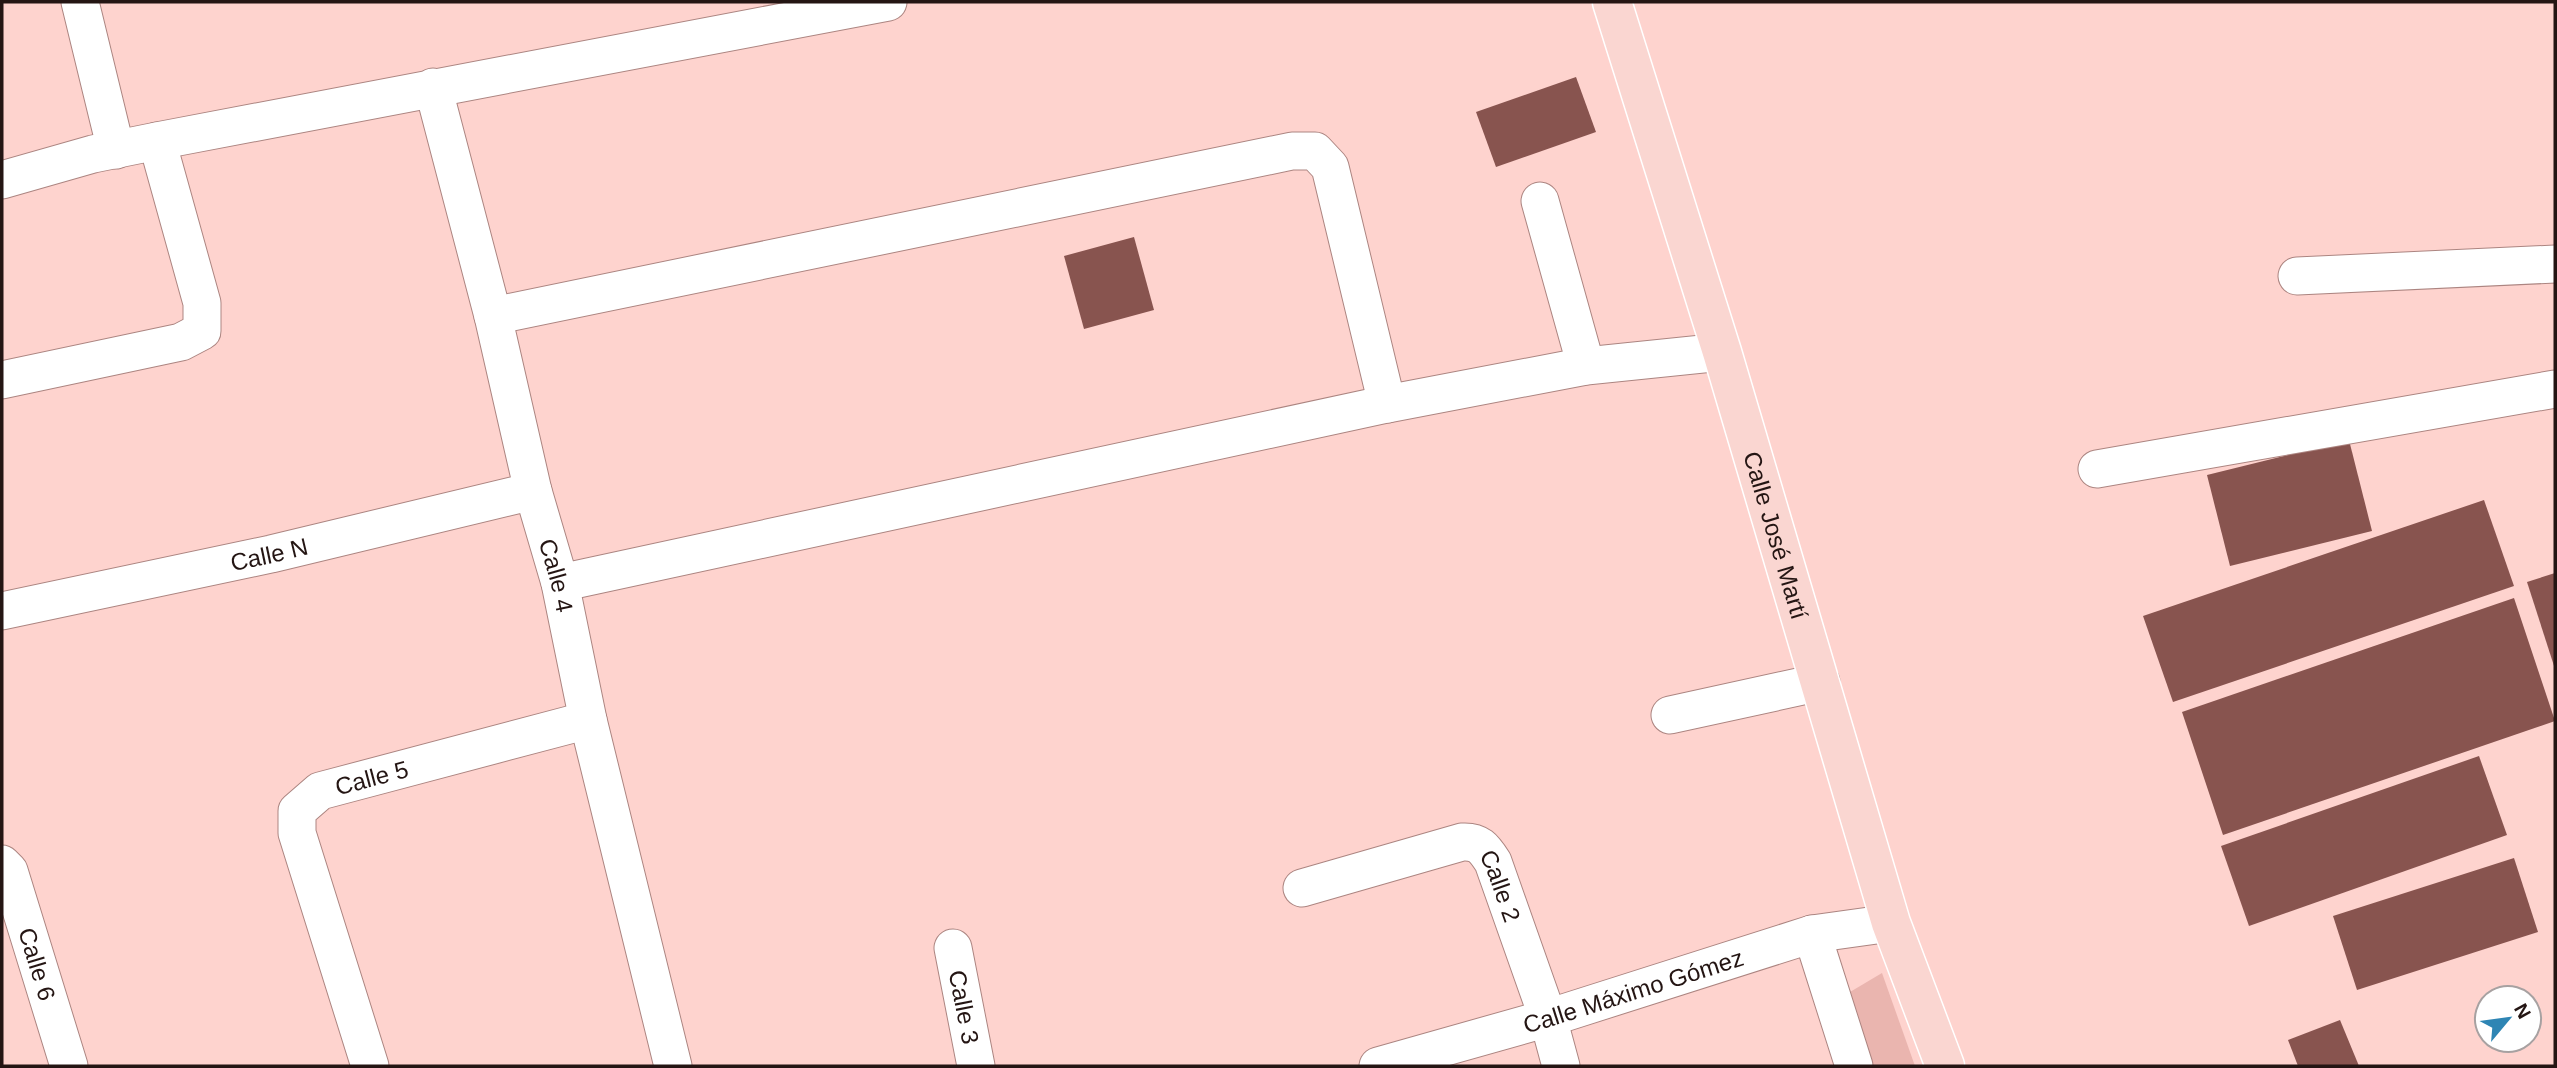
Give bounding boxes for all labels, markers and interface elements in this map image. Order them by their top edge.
street label: Calle José Martí [1739,448,1814,623]
street label: Calle N [228,532,311,576]
street label: Calle 4 [534,536,579,614]
street label: Calle 5 [332,755,411,800]
street label: Calle 2 [1475,844,1526,925]
street label: Calle 6 [14,924,61,1004]
street label: Calle Máximo Gómez [1520,943,1747,1038]
street label: Calle 3 [944,968,985,1046]
north arrow [2473,984,2543,1054]
text: N [2510,1000,2535,1022]

